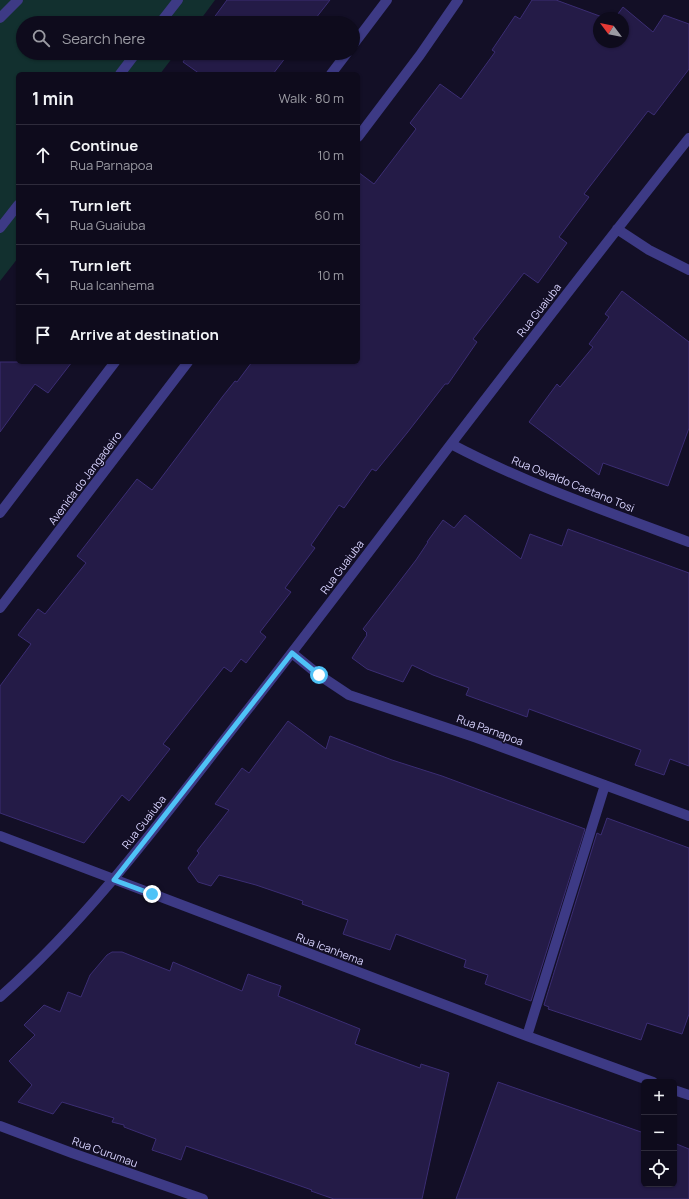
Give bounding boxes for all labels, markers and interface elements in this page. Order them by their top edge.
north arrow [593,12,629,48]
search box [16,16,360,60]
icon: search [30,27,52,49]
text: Search here [62,28,145,49]
text: 1 min [32,87,74,110]
text: Walk · 80 m [278,89,344,107]
text: Continue [70,135,138,156]
icon: ahead [32,144,54,166]
text: 10 m [317,146,344,164]
text: Rua Parnapoa [70,156,153,174]
text: Turn left [70,195,132,216]
icon: left [32,204,54,226]
text: 60 m [314,206,344,224]
text: Rua Guaiuba [70,216,146,234]
text: Turn left [70,255,132,276]
icon: left [32,264,54,286]
text: 10 m [317,266,344,284]
text: Rua Icanhema [70,276,154,294]
street label: Rua Guaiuba [513,280,564,339]
icon: arrive [32,324,54,346]
text: Arrive at destination [70,324,219,345]
street label: Avenida do Jangadeiro [44,427,125,528]
street label: Rua Osvaldo Caetano Tosi [510,452,637,515]
street label: Rua Guaiuba [316,537,367,597]
route start [310,666,328,684]
street label: Rua Parnapoa [455,711,526,749]
street label: Rua Guaiuba [118,792,169,851]
route end [143,885,161,903]
street label: Rua Icanhema [294,929,366,968]
map controls [641,1079,677,1187]
button: + [641,1079,677,1115]
button: − [641,1115,677,1151]
street label: Rua Curumau [70,1133,140,1170]
button: locate [641,1151,677,1187]

